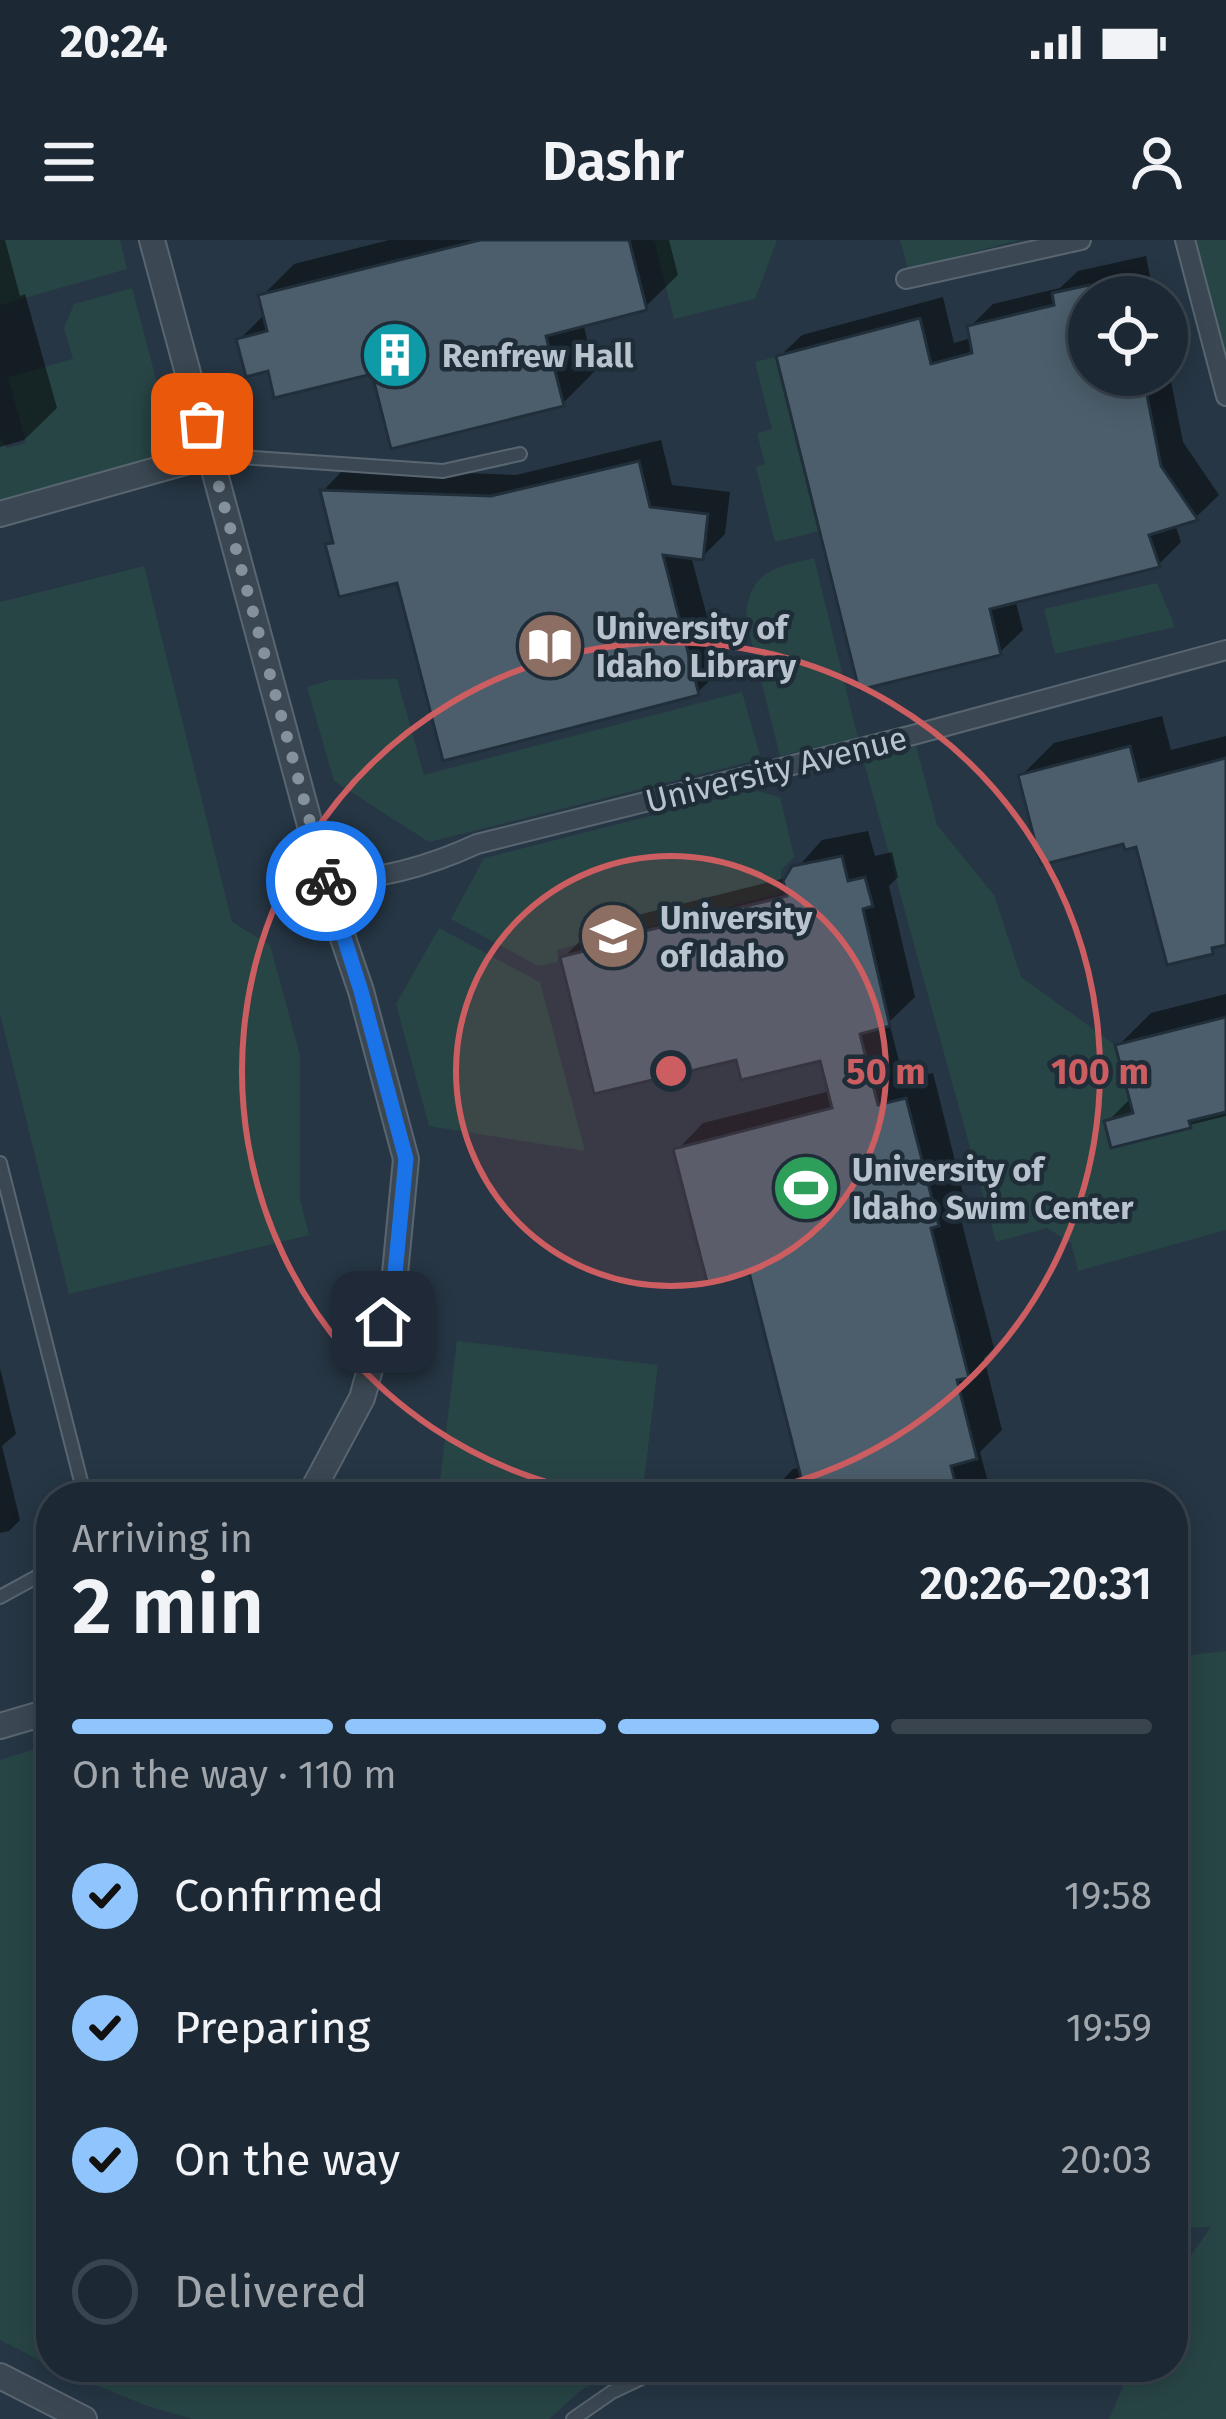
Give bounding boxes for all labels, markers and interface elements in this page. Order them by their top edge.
text: 20:24 [60,15,168,69]
icon: menu [36,129,102,195]
icon: person [1124,129,1190,195]
text: Dashr [542,130,684,194]
map controls [1068,276,1188,396]
button: locate [1068,276,1188,396]
building icon: Renfrew Hall [360,320,430,390]
place label: Renfrew Hall [442,336,633,376]
pin [151,373,253,475]
icon: bag [169,391,235,457]
place label: University of Idaho Library [596,608,797,686]
library icon: University of Idaho Library [515,611,585,681]
street label: University Avenue [641,718,911,822]
courier [266,821,386,941]
icon: bike [293,848,359,914]
place label: University of Idaho [660,898,813,976]
school or university icon: University of Idaho [578,901,648,971]
centre of rings [650,1050,692,1092]
text: 50 m [846,1050,926,1094]
text: 100 m [1051,1050,1149,1094]
place label: University of Idaho Swim Center [852,1150,1134,1228]
sports icon: University of Idaho Swim Center [771,1153,841,1223]
pin [332,1271,434,1373]
icon: home [350,1289,416,1355]
text: Arriving in [72,1516,253,1562]
text: 20:26–20:31 [920,1557,1152,1611]
text: 2 min [72,1560,264,1654]
text: On the way · 110 m [72,1752,397,1798]
icon: check [72,1863,138,1929]
text: Confirmed [174,1869,384,1923]
text: 19:58 [1064,1873,1152,1919]
icon: check [72,1995,138,2061]
text: Preparing [174,2001,370,2055]
text: 19:59 [1066,2005,1152,2051]
icon: check [72,2127,138,2193]
text: On the way [174,2133,400,2187]
text: 20:03 [1061,2137,1152,2183]
text: Delivered [174,2265,367,2319]

